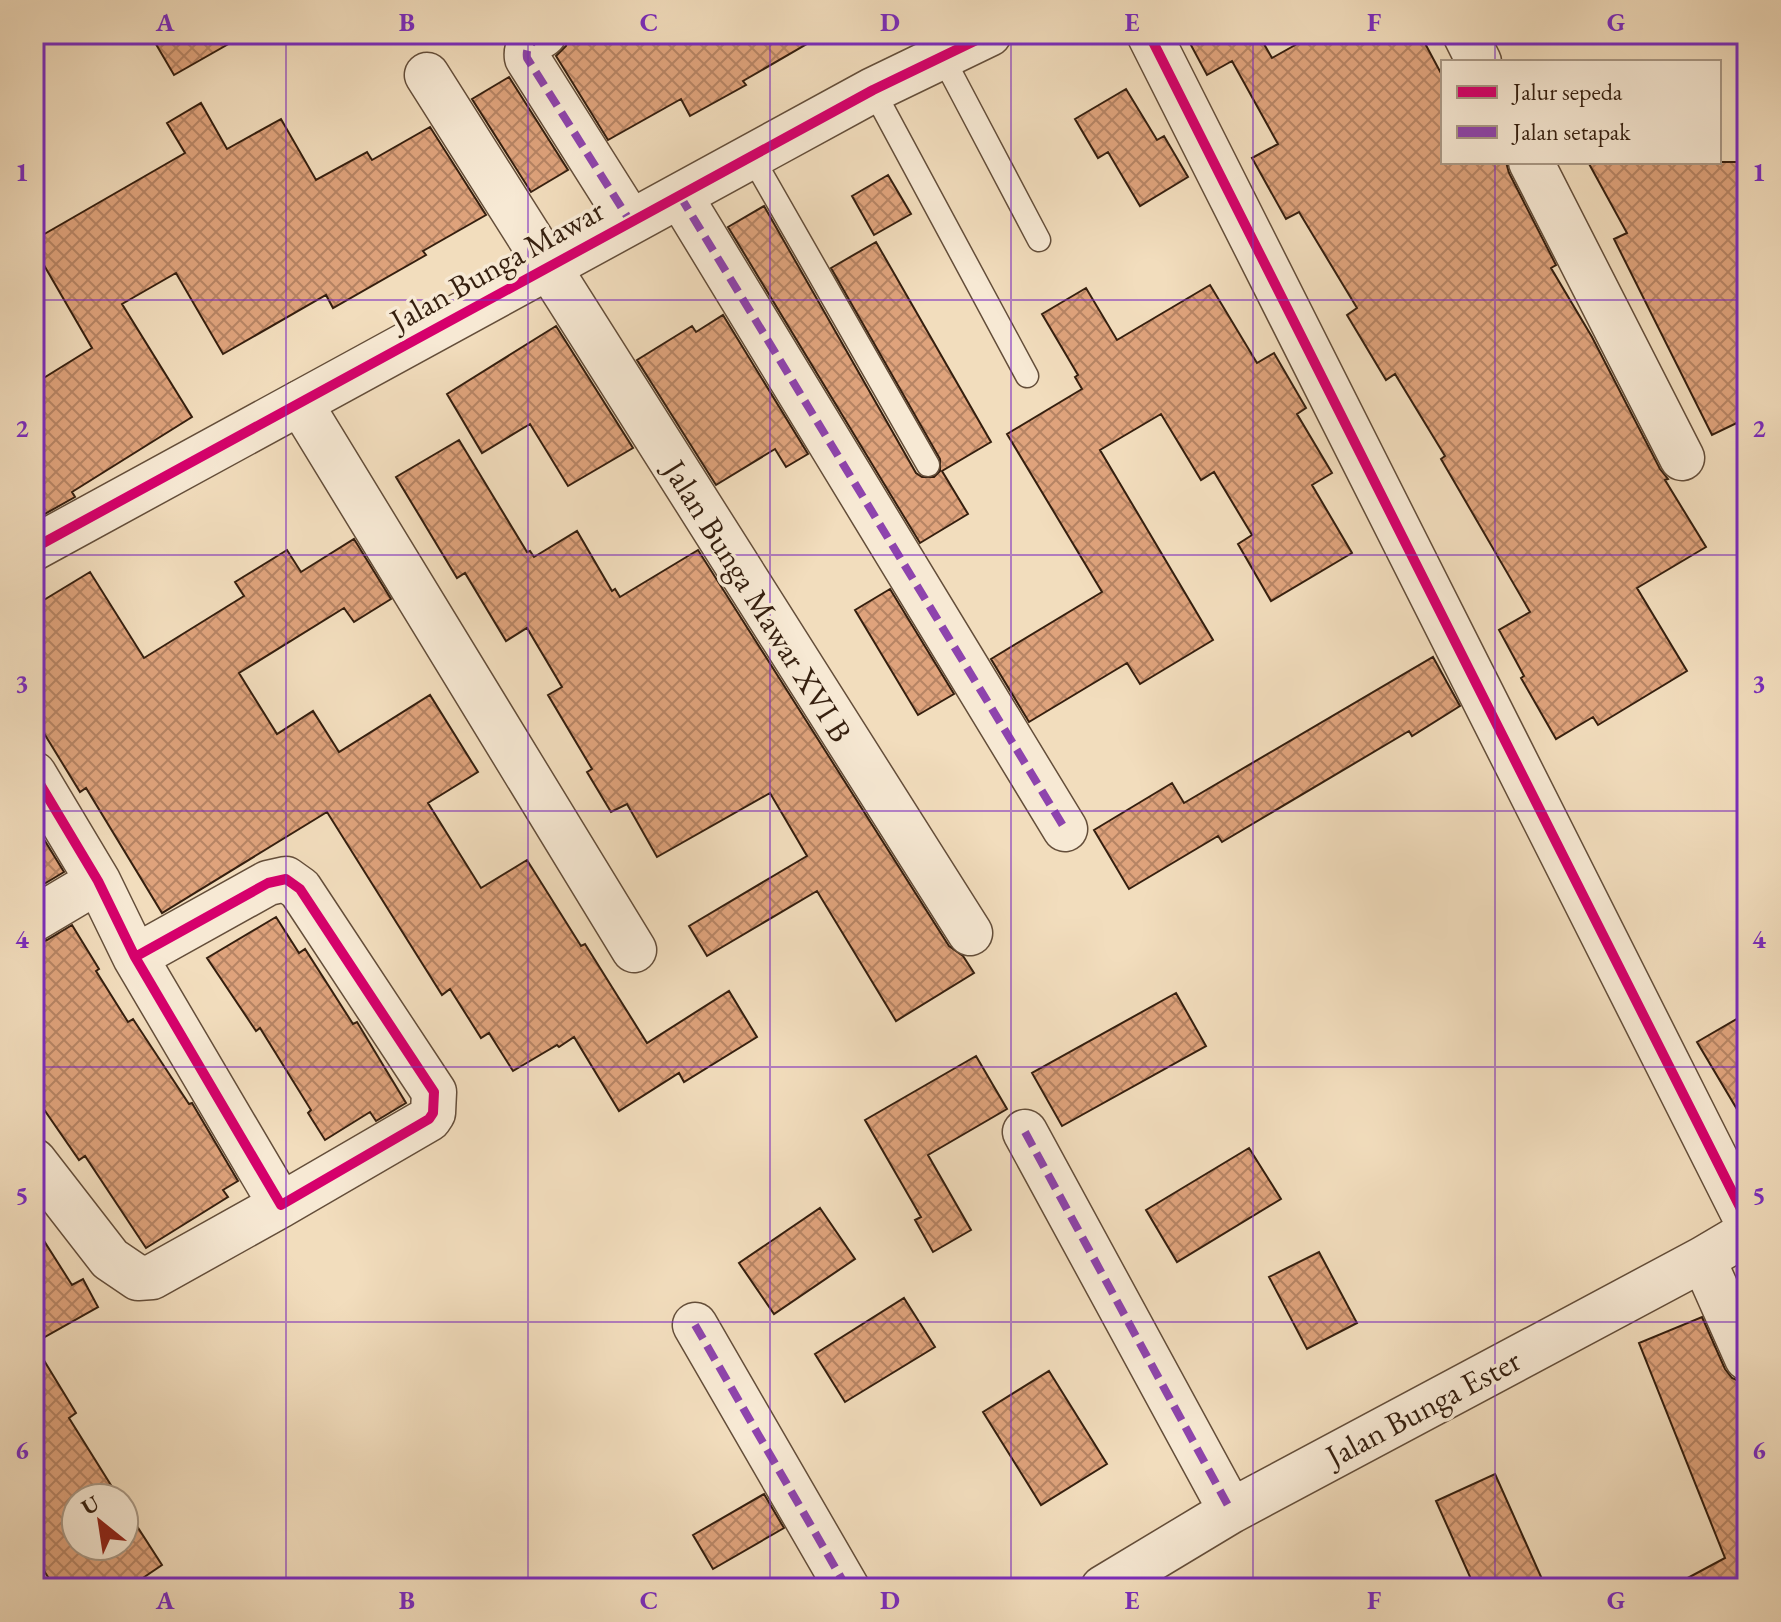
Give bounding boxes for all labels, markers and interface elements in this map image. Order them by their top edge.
text: A [155,5,175,39]
text: B [399,5,415,39]
text: C [640,5,658,39]
text: D [880,5,900,39]
text: E [1125,5,1140,39]
text: F [1367,5,1381,39]
text: G [1607,5,1626,39]
legend [1441,60,1721,164]
text: Jalur sepeda [1511,76,1623,107]
text: Jalan setapak [1511,116,1631,147]
text: 1 [15,155,29,189]
text: 1 [1752,155,1766,189]
street label: Jalan Bunga Mawar [380,189,612,343]
text: 2 [15,411,29,445]
text: 2 [1752,411,1766,445]
street label: Jalan Bunga Mawar XVI B [653,450,862,750]
text: 3 [15,666,29,700]
text: 3 [1752,666,1766,700]
text: 4 [15,922,29,956]
text: 4 [1752,922,1766,956]
text: 5 [15,1178,29,1212]
text: 5 [1752,1178,1766,1212]
street label: Jalan Bunga Ester [1316,1339,1528,1478]
text: 6 [15,1433,29,1467]
text: 6 [1752,1433,1766,1467]
north arrow [60,1482,140,1562]
text: U [76,1488,105,1522]
text: A [155,1583,175,1617]
text: B [399,1583,415,1617]
text: C [640,1583,658,1617]
text: D [880,1583,900,1617]
text: E [1125,1583,1140,1617]
text: F [1367,1583,1381,1617]
text: G [1607,1583,1626,1617]

